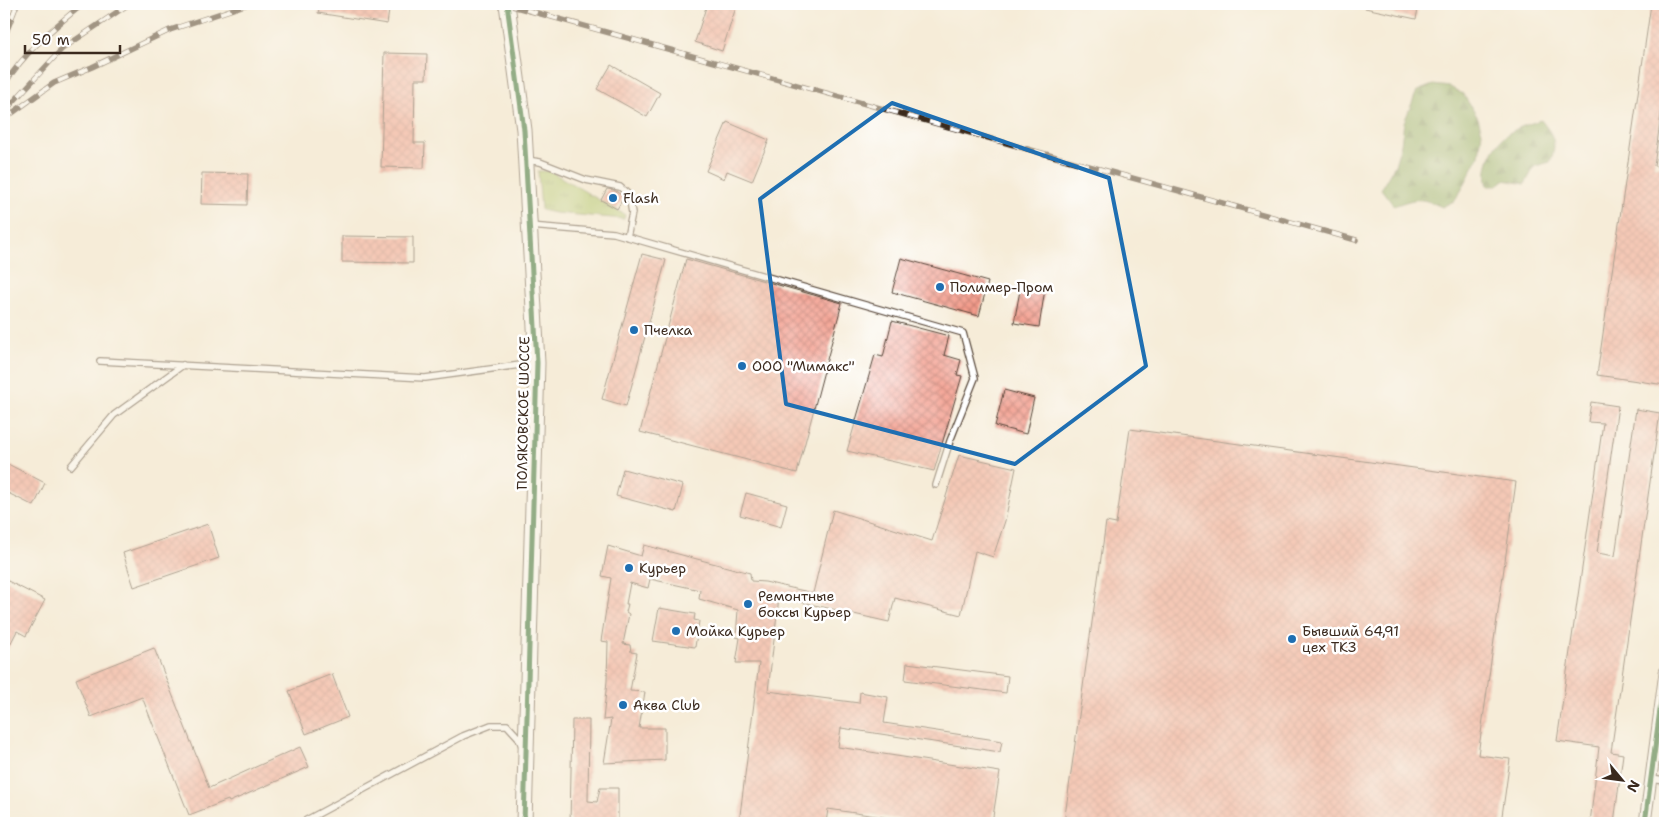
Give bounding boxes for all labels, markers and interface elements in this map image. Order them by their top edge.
scale bar [25,22,120,54]
text: 50 m [32,30,70,50]
place label: Flash [623,189,659,207]
marker: Flash [607,192,619,204]
place label: Полимер-Пром [950,278,1053,296]
marker: Полимер-Пром [934,281,946,293]
place label: Пчелка [644,321,693,339]
marker: Пчелка [628,324,640,336]
street label: ПОЛЯКОВСКОЕ ШОССЕ [513,336,533,490]
place label: ООО "Мимакс" [752,357,855,375]
marker: ООО "Мимакс" [736,360,748,372]
place label: Курьер [639,559,686,577]
marker: Курьер [623,562,635,574]
place label: Ремонтные боксы Курьер [758,587,851,621]
marker: Ремонтные боксы Курьер [742,598,754,610]
place label: Мойка Курьер [686,622,785,640]
place label: Бывший 64,91 цех ТКЗ [1302,622,1399,656]
marker: Мойка Курьер [670,625,682,637]
marker: Бывший 64,91 цех ТКЗ [1286,633,1298,645]
place label: Аква Club [633,696,700,714]
marker: Аква Club [617,699,629,711]
north arrow [1596,754,1646,804]
text: N [1623,777,1644,796]

